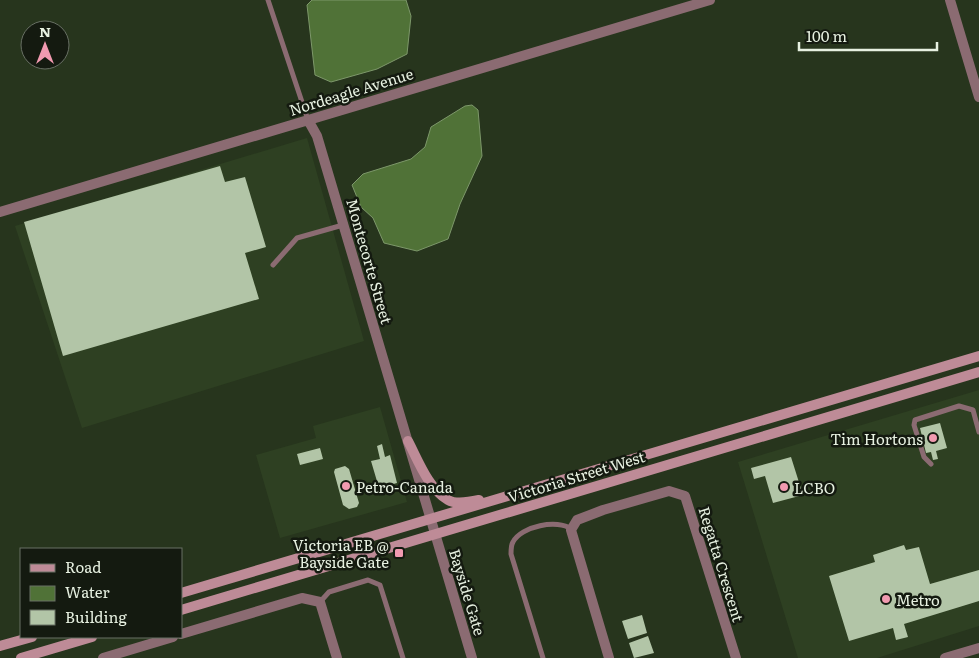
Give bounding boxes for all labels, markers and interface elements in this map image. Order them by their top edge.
north arrow [20,20,70,70]
scale bar [799,20,936,52]
text: N [39,21,51,41]
text: 100 m [806,24,847,47]
street label: Nordeagle Avenue [286,61,416,121]
street label: Montecorte Street [341,196,399,326]
place label: Tim Hortons [830,427,923,450]
marker: Tim Hortons [927,432,939,444]
street label: Victoria Street West [505,444,647,508]
place label: Petro-Canada [356,475,454,498]
place label: LCBO [794,476,835,499]
marker: Petro-Canada [340,480,352,492]
marker: LCBO [778,481,790,493]
street label: Regatta Crescent [694,504,750,624]
place label: Victoria EB @ Bayside Gate [293,533,389,573]
street label: Bayside Gate [444,546,492,638]
marker: Victoria EB @ Bayside Gate [393,547,405,559]
legend [20,548,182,638]
text: Road [65,555,101,578]
text: Water [65,580,110,603]
place label: Metro [896,588,940,611]
marker: Metro [880,593,892,605]
text: Building [65,605,127,628]

